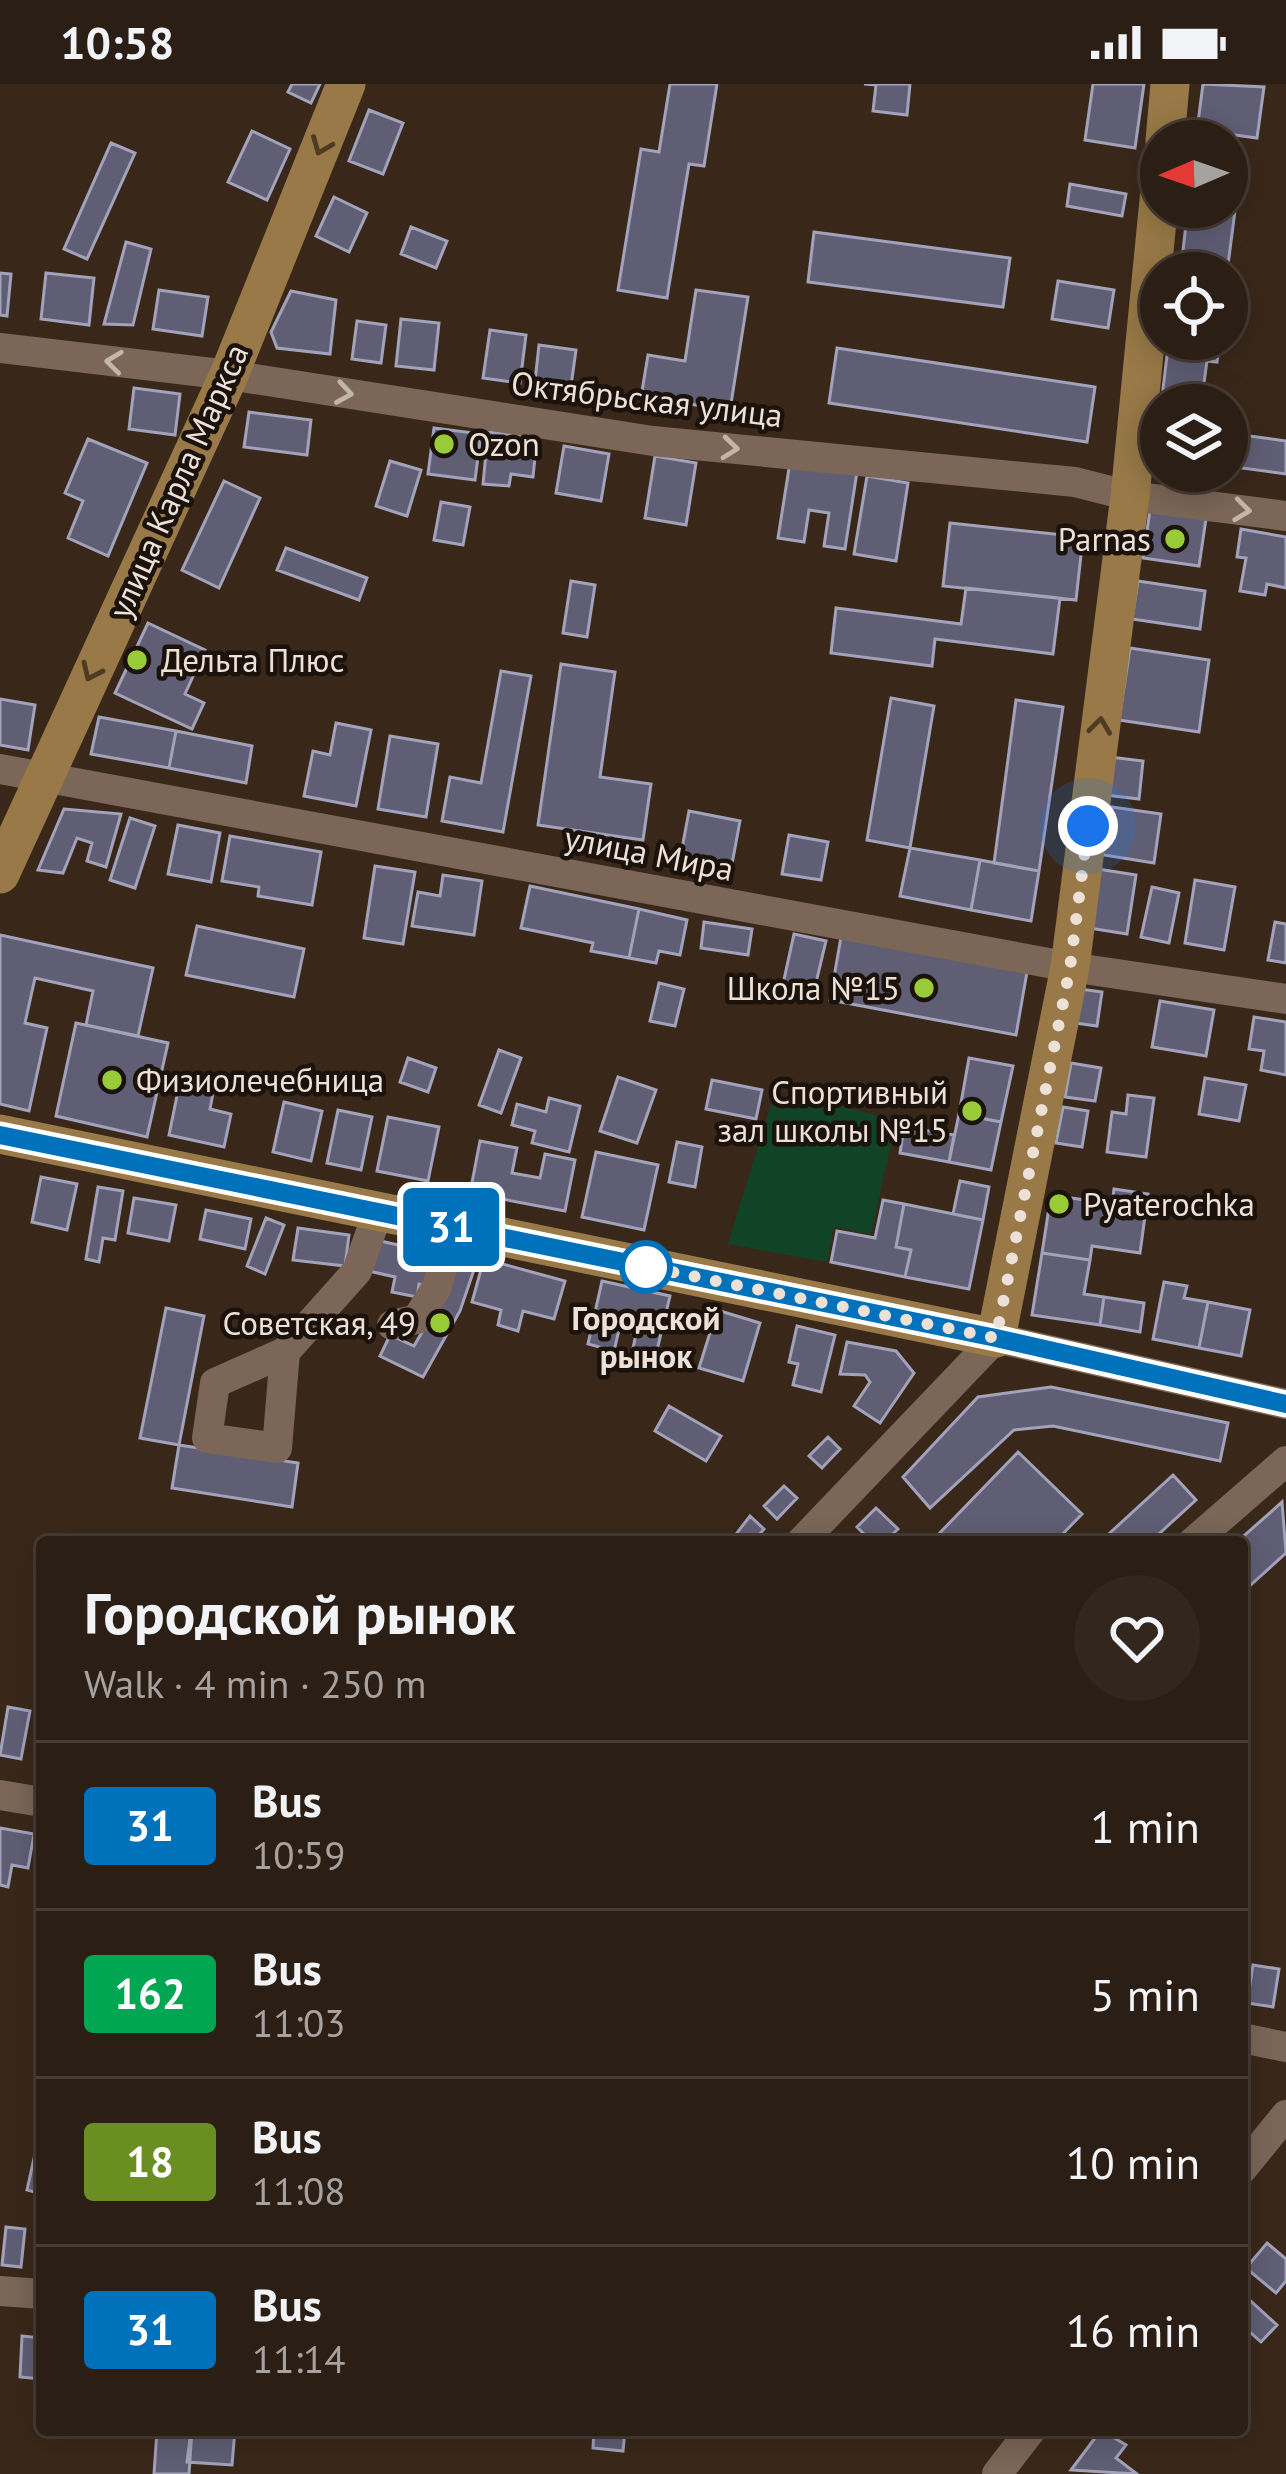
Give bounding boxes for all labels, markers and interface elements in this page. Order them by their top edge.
text: 10:58 [60,13,174,71]
north arrow [1140,120,1248,228]
map controls [1140,120,1248,492]
one-way arrow [311,134,335,155]
button: locate [1140,252,1248,360]
street label: улица Карла Маркса [98,337,257,625]
one-way arrow [104,349,124,375]
street label: Октябрьская улица [509,361,785,436]
one-way arrow [334,379,354,405]
button: layers [1140,384,1248,492]
place label: Ozon [468,422,540,465]
marker: Ozon [431,431,457,457]
one-way arrow [721,435,740,460]
one-way arrow [1232,497,1252,523]
place label: Parnas [1058,517,1151,560]
marker: Parnas [1162,526,1188,552]
place label: Дельта Плюс [161,638,344,681]
marker: Дельта Плюс [124,647,150,673]
one-way arrow [82,660,105,681]
one-way arrow [1087,717,1113,736]
your location [1058,796,1118,856]
street label: улица Мира [561,815,737,890]
place label: Школа №15 [727,966,900,1009]
marker: Школа №15 [911,975,937,1001]
place label: Физиолечебница [136,1058,384,1101]
marker: Физиолечебница [99,1067,125,1093]
place label: Спортивный зал школы №15 [718,1070,948,1151]
marker: Спортивный зал школы №15 [959,1098,985,1124]
place label: Pyaterochka [1083,1182,1255,1225]
line badge: 31 [397,1188,505,1266]
marker: Pyaterochka [1046,1191,1072,1217]
text: 31 [427,1199,475,1254]
marker: Городской рынок [621,1242,671,1292]
place label: Городской рынок [572,1296,720,1377]
place label: Советская, 49 [222,1301,416,1344]
marker: Советская, 49 [427,1310,453,1336]
button: heart [1074,1575,1200,1701]
text: Городской рынок [84,1576,516,1650]
text: Walk · 4 min · 250 m [84,1658,426,1709]
text: Bus [252,1771,322,1829]
text: 1 min [1090,1797,1200,1855]
text: 31 [126,1798,174,1853]
text: 10:59 [252,1829,346,1880]
text: Bus [252,1939,322,1997]
text: 5 min [1090,1965,1200,2023]
text: 162 [114,1966,186,2021]
text: 11:03 [252,1997,346,2048]
text: Bus [252,2107,322,2165]
text: 10 min [1066,2133,1200,2191]
text: 18 [126,2134,174,2189]
text: 11:08 [252,2165,346,2216]
text: Bus [252,2275,322,2333]
text: 16 min [1066,2301,1200,2359]
text: 31 [126,2302,174,2357]
text: 11:14 [252,2333,346,2384]

